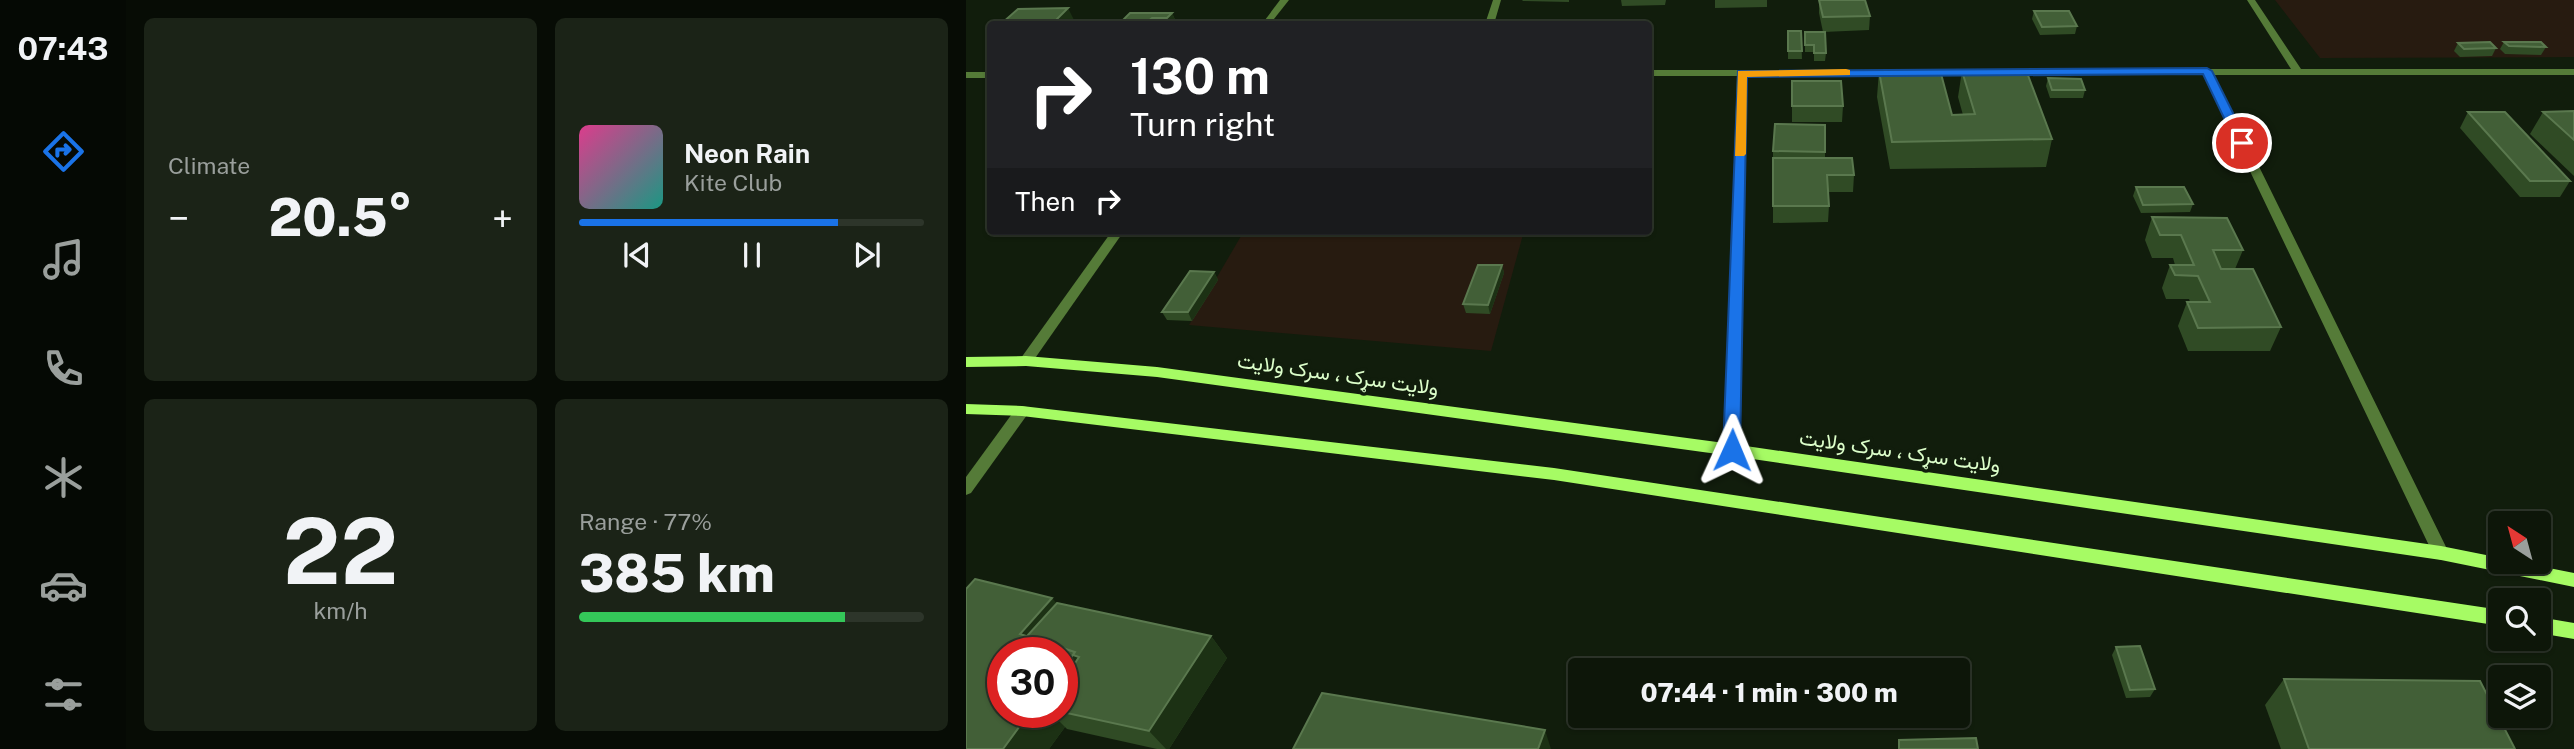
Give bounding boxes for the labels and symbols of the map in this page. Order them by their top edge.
pin [2212,113,2272,173]
street label: ولایت سړک ، سرک ولایت [1235,347,1440,402]
position arrow [1695,413,1769,487]
street label: ولایت سړک ، سرک ولایت [1797,424,2002,479]
north arrow [2488,511,2552,574]
speed limit sign: 30 [987,637,1078,728]

